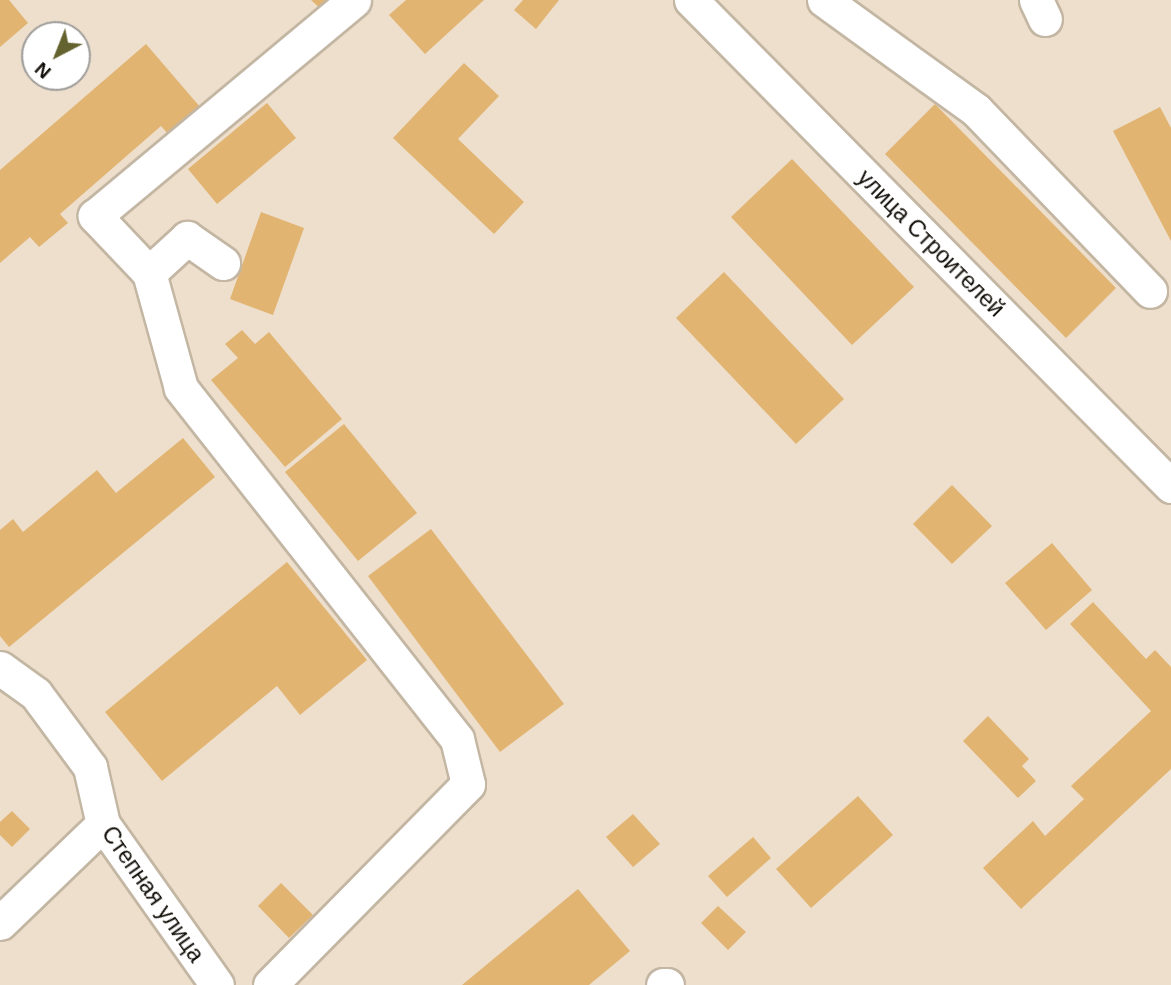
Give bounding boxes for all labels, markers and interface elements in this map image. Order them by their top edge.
north arrow [21,21,91,91]
text: N [31,58,55,83]
street label: улица Строителей [852,164,1010,322]
street label: Степная улица [96,821,210,967]

